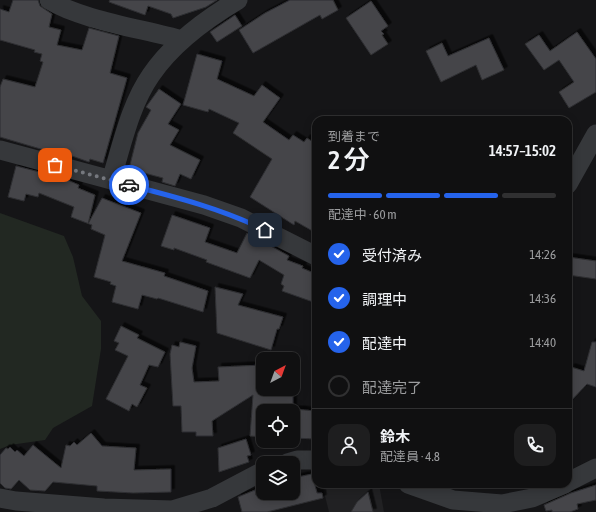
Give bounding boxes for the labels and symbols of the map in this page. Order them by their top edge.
pin [38,148,72,182]
courier [109,165,149,205]
pin [248,213,282,247]
north arrow [256,352,300,396]

